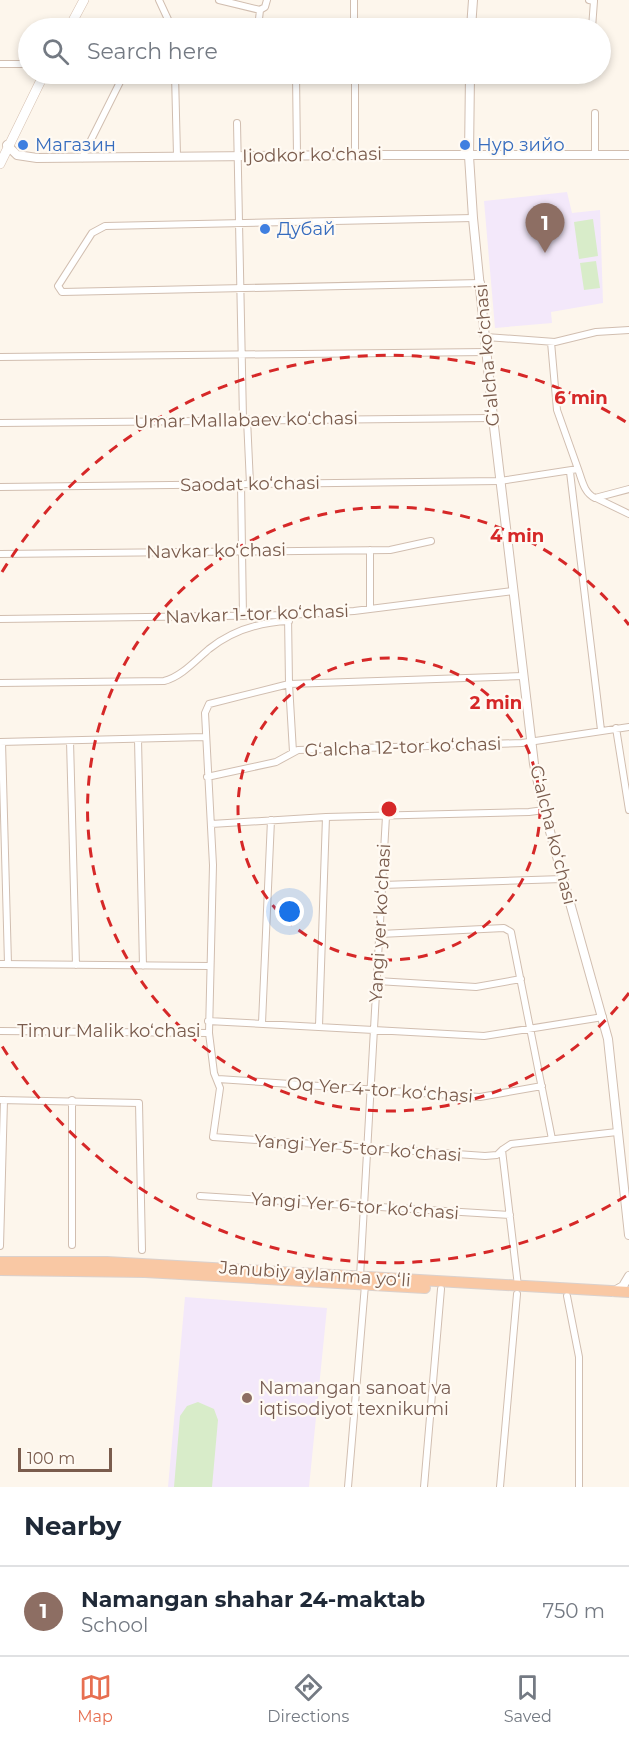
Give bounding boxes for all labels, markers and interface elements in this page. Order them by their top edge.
search box [18,18,611,84]
icon: search [39,35,72,68]
text: Search here [87,38,218,65]
place label: Магазин [35,134,116,156]
place label: Нур зийо [477,134,565,156]
marker: Магазин [16,138,30,152]
marker: Нур зийо [458,138,472,152]
street label: Ijodkor koʻchasi [242,143,382,167]
pin: 1 [526,204,564,253]
place label: Дубай [277,218,335,240]
marker: Дубай [258,222,272,236]
street label: Gʻalcha koʻchasi [470,283,504,427]
text: 6 min [554,387,608,409]
street label: Umar Mallabaev koʻchasi [134,407,358,433]
street label: Saodat koʻchasi [180,472,320,496]
text: 4 min [490,525,544,547]
street label: Navkar koʻchasi [146,539,286,563]
street label: Navkar 1-tor koʻchasi [165,600,349,628]
text: 2 min [470,692,522,714]
street label: Gʻalcha 12-tor koʻchasi [304,733,502,761]
street label: Gʻalcha koʻchasi [525,763,581,907]
centre of rings [379,799,399,819]
street label: Yangi yer koʻchasi [365,843,395,1003]
your location [275,897,304,926]
street label: Timur Malik koʻchasi [17,1020,201,1042]
street label: Oq Yer 4-tor koʻchasi [286,1073,474,1107]
street label: Yangi Yer 5-tor koʻchasi [254,1130,462,1166]
street label: Yangi Yer 6-tor koʻchasi [250,1188,460,1224]
street label: Janubiy aylanma yoʻli [217,1256,412,1292]
place label: Namangan sanoat va iqtisodiyot texnikumi [259,1377,451,1420]
marker: Namangan sanoat va iqtisodiyot texnikumi [240,1391,254,1405]
scale bar [18,1445,112,1472]
text: 100 m [27,1449,75,1468]
text: Nearby [24,1510,121,1542]
text: Namangan shahar 24-maktab [81,1586,425,1613]
text: 1 [40,1599,47,1623]
text: 750 m [543,1599,605,1623]
text: School [81,1613,148,1637]
tab: Map [77,1671,113,1726]
tab: Directions [267,1671,349,1726]
tab: Saved [504,1671,552,1726]

